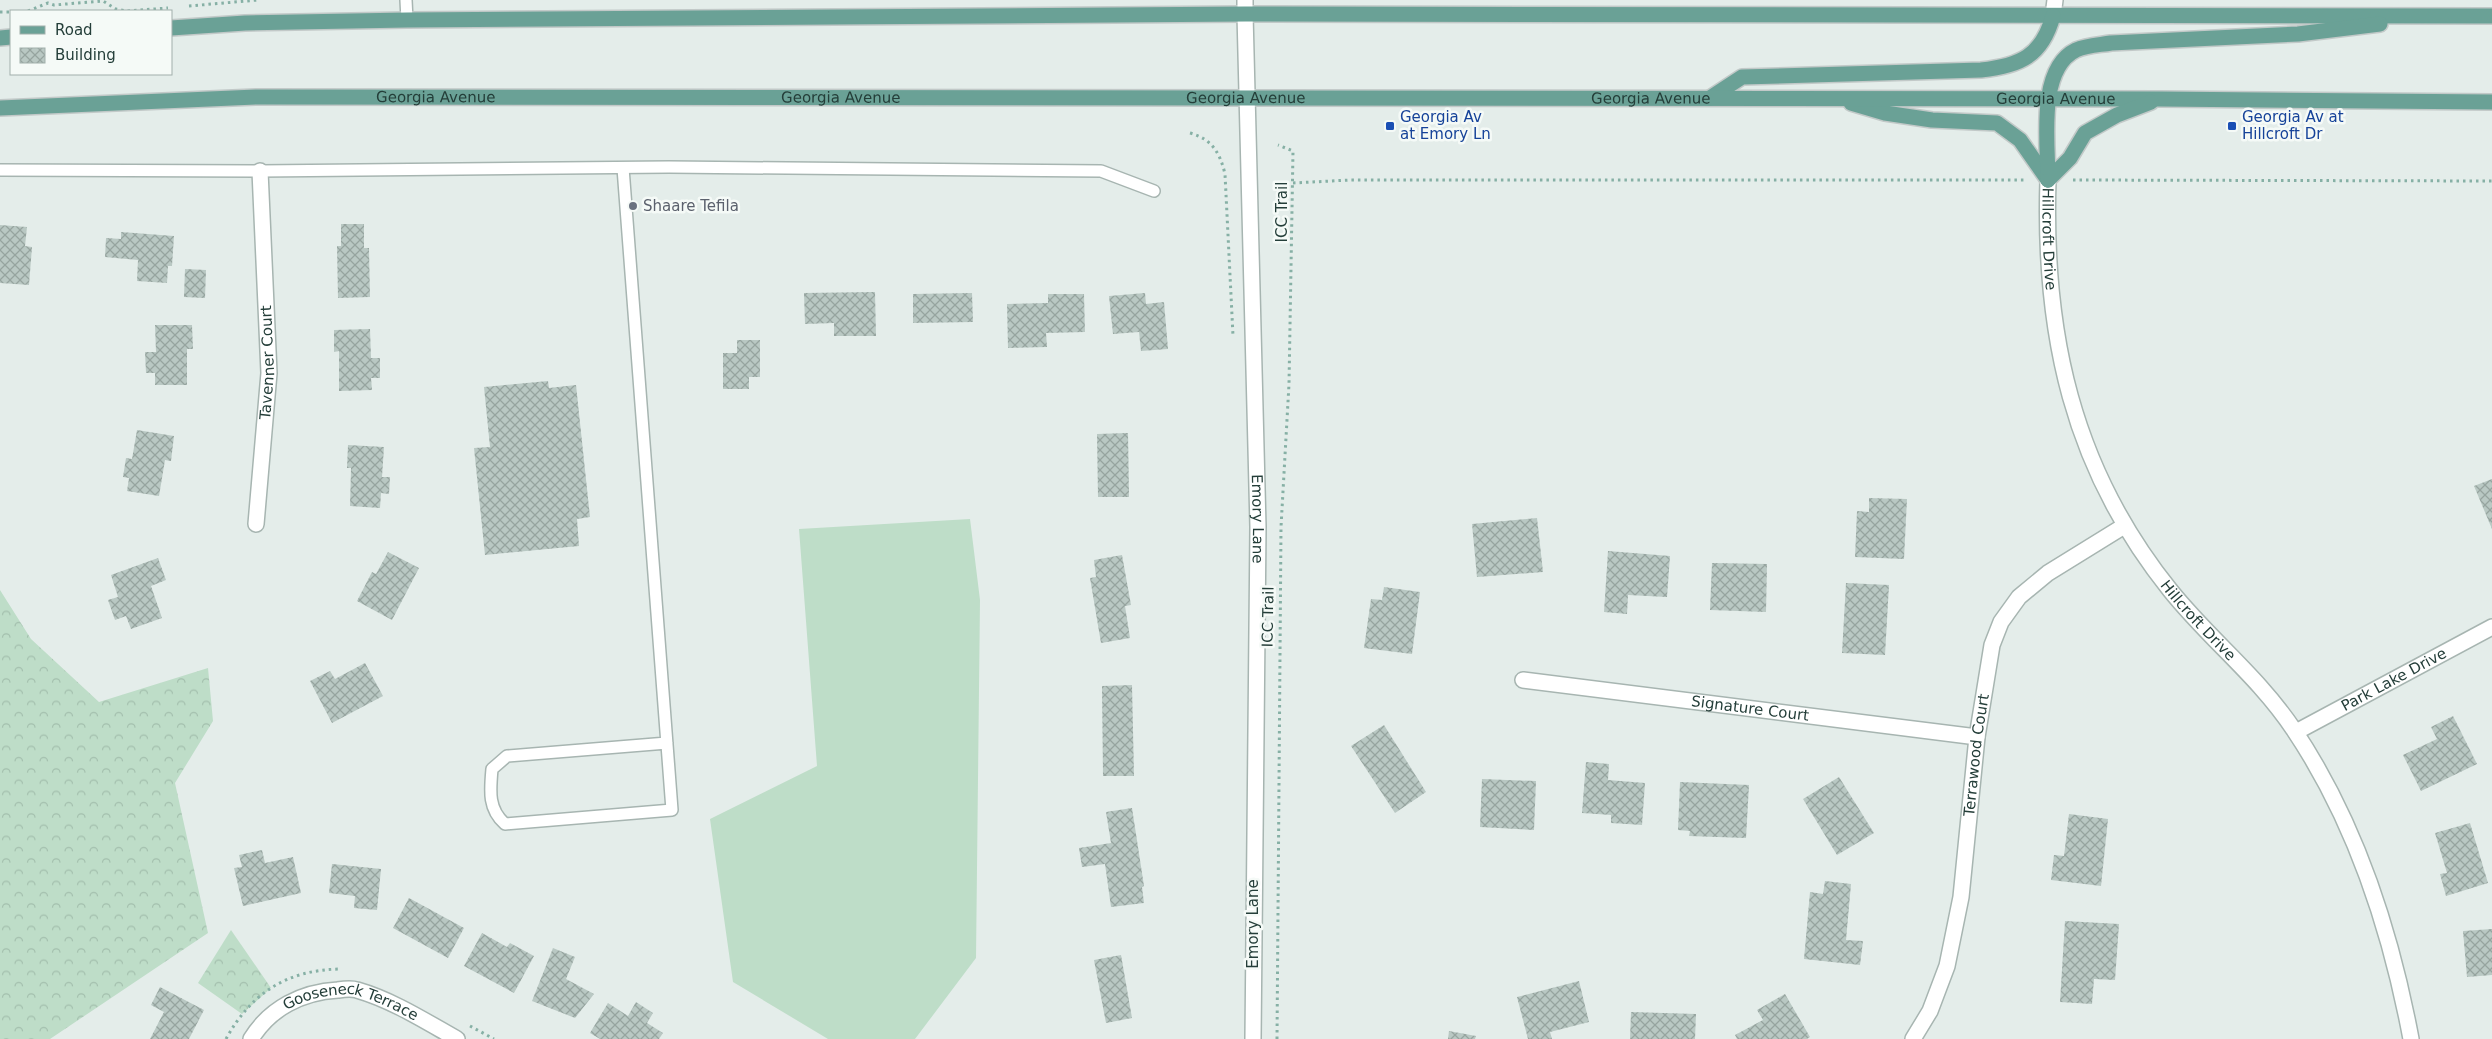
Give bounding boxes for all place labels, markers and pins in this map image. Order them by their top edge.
place label: Georgia Av at Emory Ln [1400,108,1491,143]
place label: Georgia Av at Hillcroft Dr [2242,108,2344,143]
marker: Georgia Av at Emory Ln [1384,120,1396,132]
marker: Georgia Av at Hillcroft Dr [2226,120,2238,132]
place label: Shaare Tefila [643,197,739,215]
marker: Shaare Tefila [627,200,639,212]

